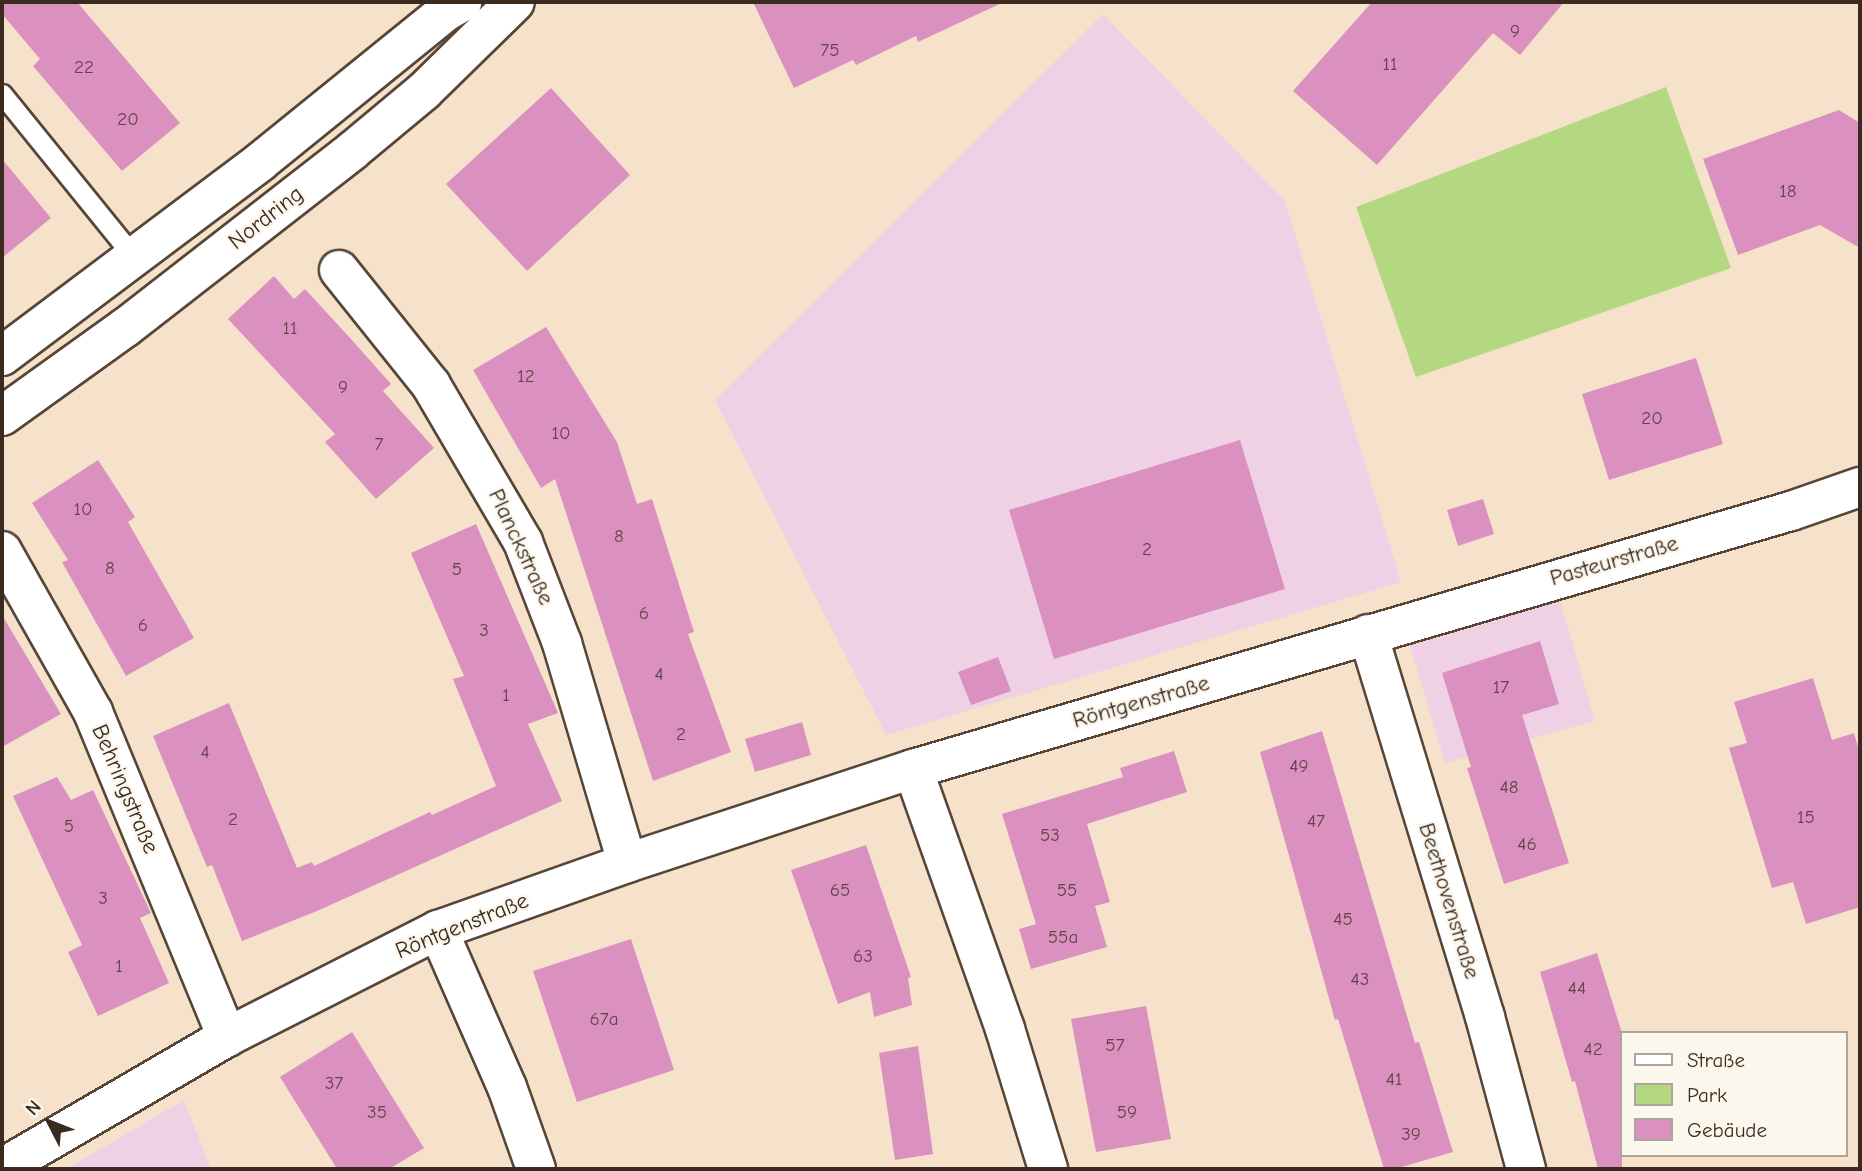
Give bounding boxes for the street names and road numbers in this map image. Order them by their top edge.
street label: Nordring [223,180,309,256]
street label: Planckstraße [482,485,560,609]
street label: Pasteurstraße [1547,530,1681,592]
street label: Röntgenstraße [1069,669,1213,735]
street label: Behringstraße [85,720,165,858]
street label: Beethovenstraße [1412,820,1486,982]
street label: Röntgenstraße [391,887,533,965]

